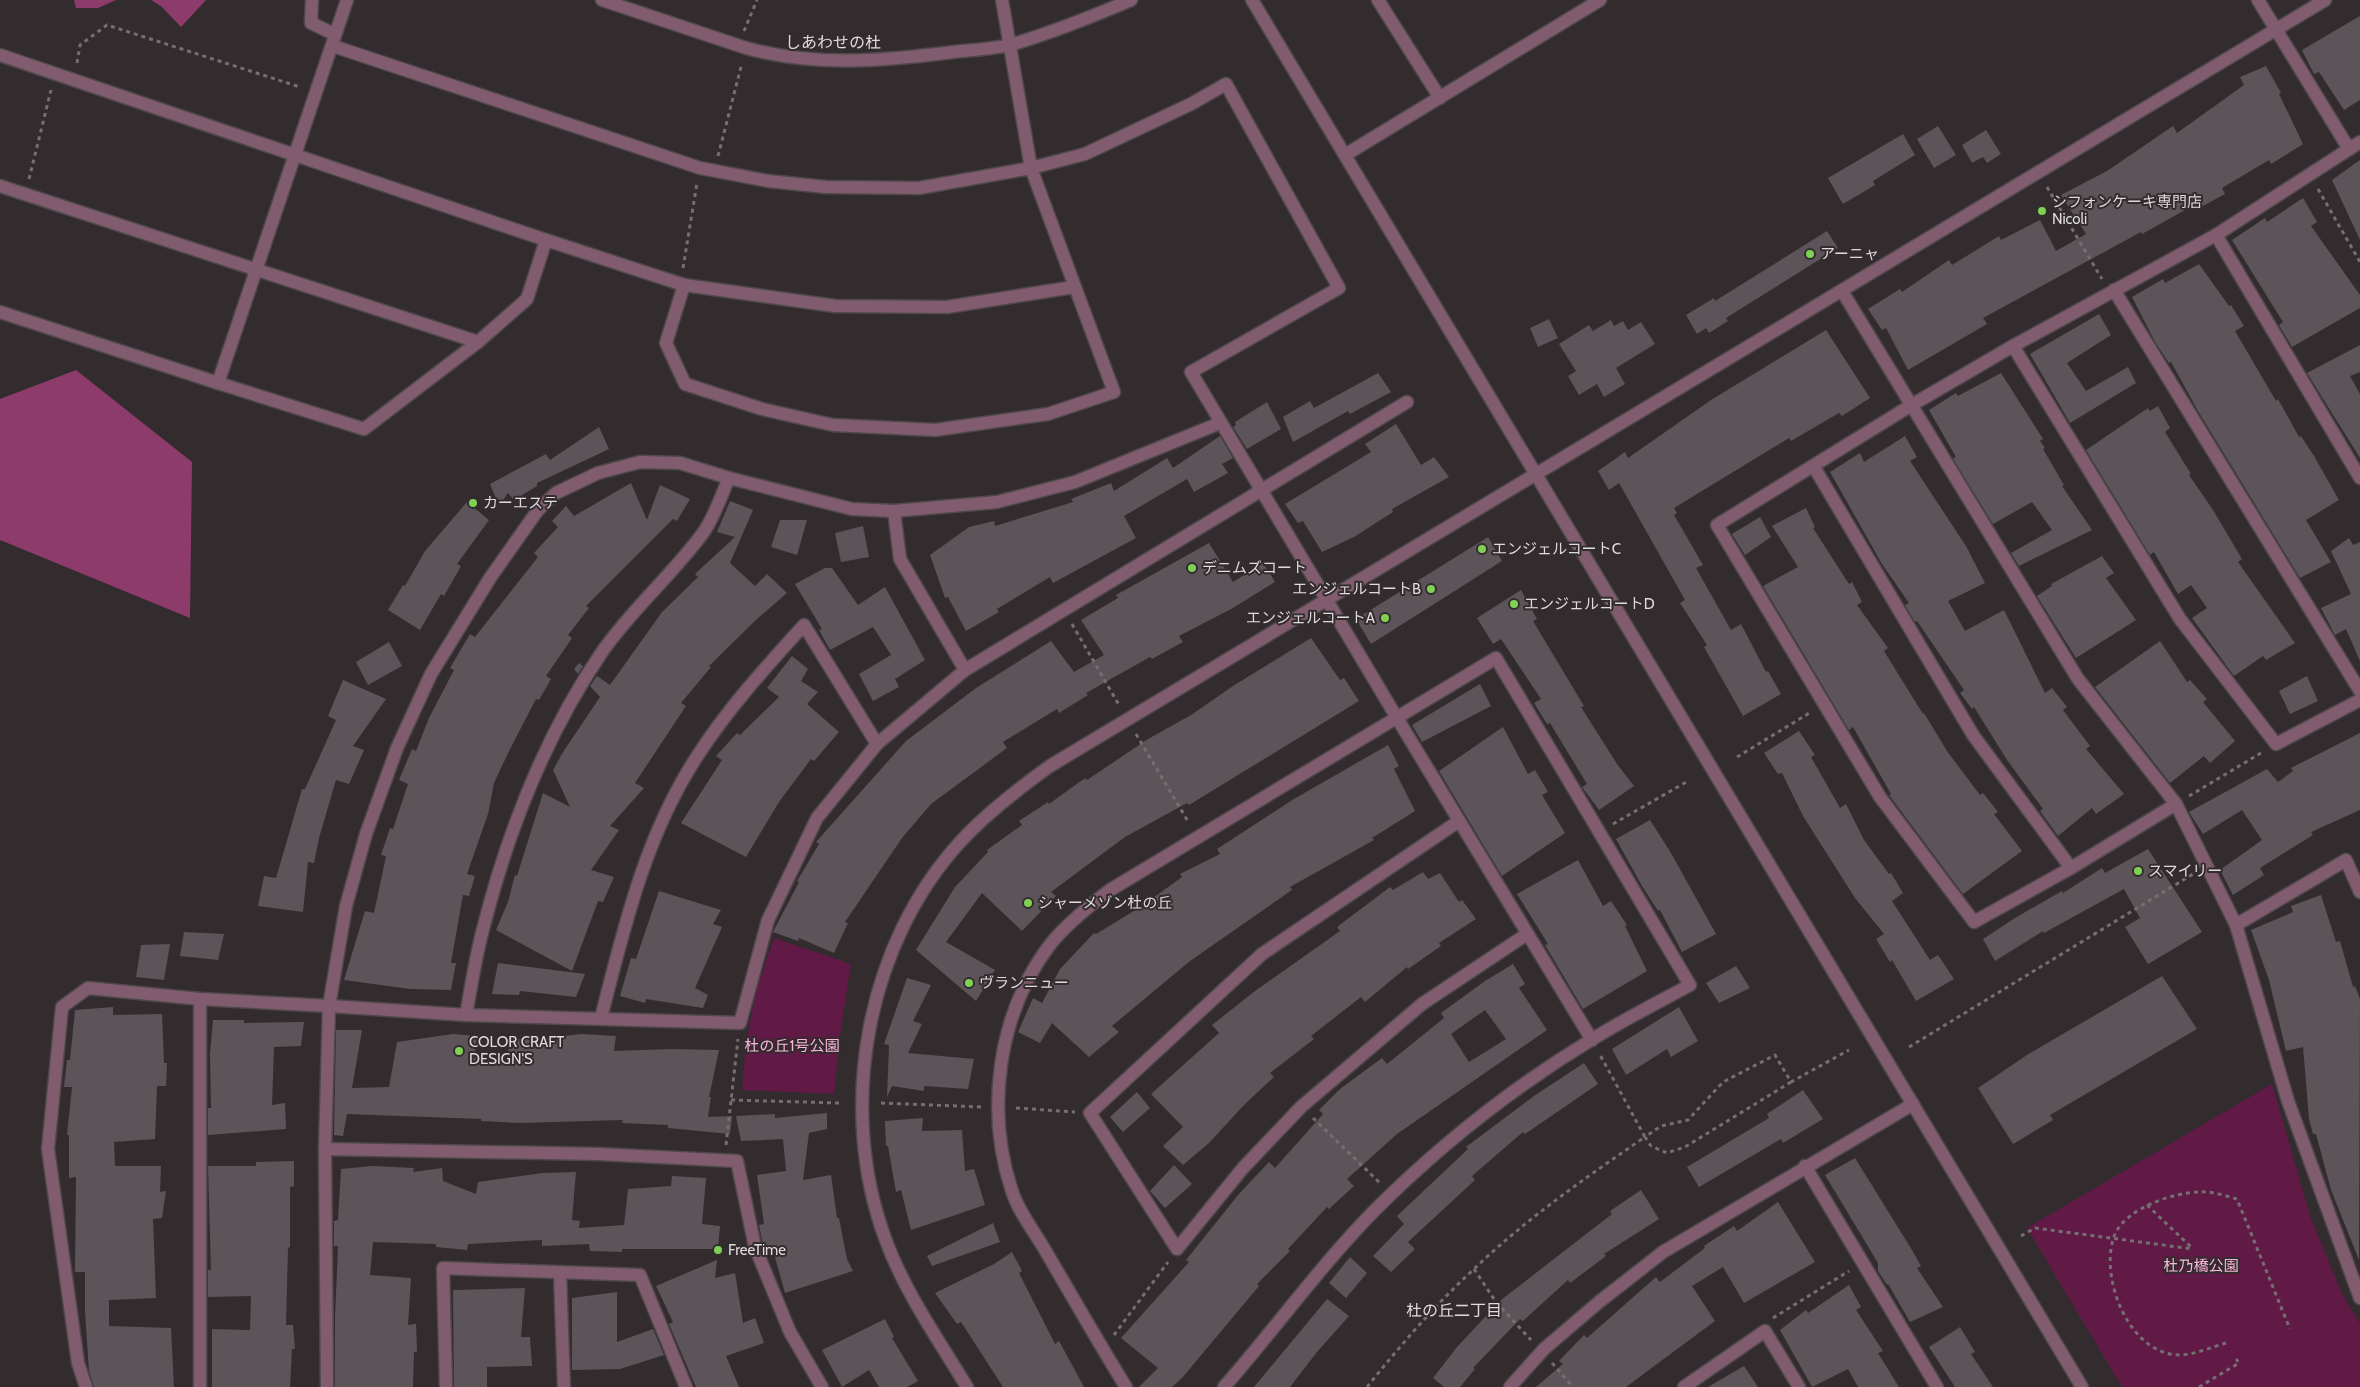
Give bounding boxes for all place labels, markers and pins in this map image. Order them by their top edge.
place label: シフォンケーキ専門店 Nicoli [2052,193,2202,228]
marker: シフォンケーキ専門店 Nicoli [2036,205,2048,217]
place label: アーニャ [1820,245,1879,263]
marker: アーニャ [1804,248,1816,260]
place label: カーエステ [483,494,558,512]
marker: カーエステ [467,497,479,509]
place label: エンジェルコートC [1492,540,1621,558]
marker: エンジェルコートC [1476,543,1488,555]
place label: デニムズコート [1202,559,1307,577]
marker: デニムズコート [1186,562,1198,574]
place label: エンジェルコートB [1292,580,1421,598]
marker: エンジェルコートB [1425,583,1437,595]
place label: エンジェルコートD [1524,595,1655,613]
marker: エンジェルコートD [1508,598,1520,610]
place label: エンジェルコートA [1246,609,1376,627]
marker: エンジェルコートA [1379,612,1391,624]
place label: スマイリー [2148,862,2223,880]
marker: スマイリー [2132,865,2144,877]
place label: シャーメゾン杜の丘 [1038,894,1172,912]
marker: シャーメゾン杜の丘 [1022,897,1034,909]
place label: ヴランニュー [979,974,1069,992]
marker: ヴランニュー [963,977,975,989]
place label: COLOR CRAFT DESIGN'S [469,1033,564,1068]
marker: COLOR CRAFT DESIGN'S [453,1045,465,1057]
place label: FreeTime [728,1241,786,1259]
marker: FreeTime [712,1244,724,1256]

